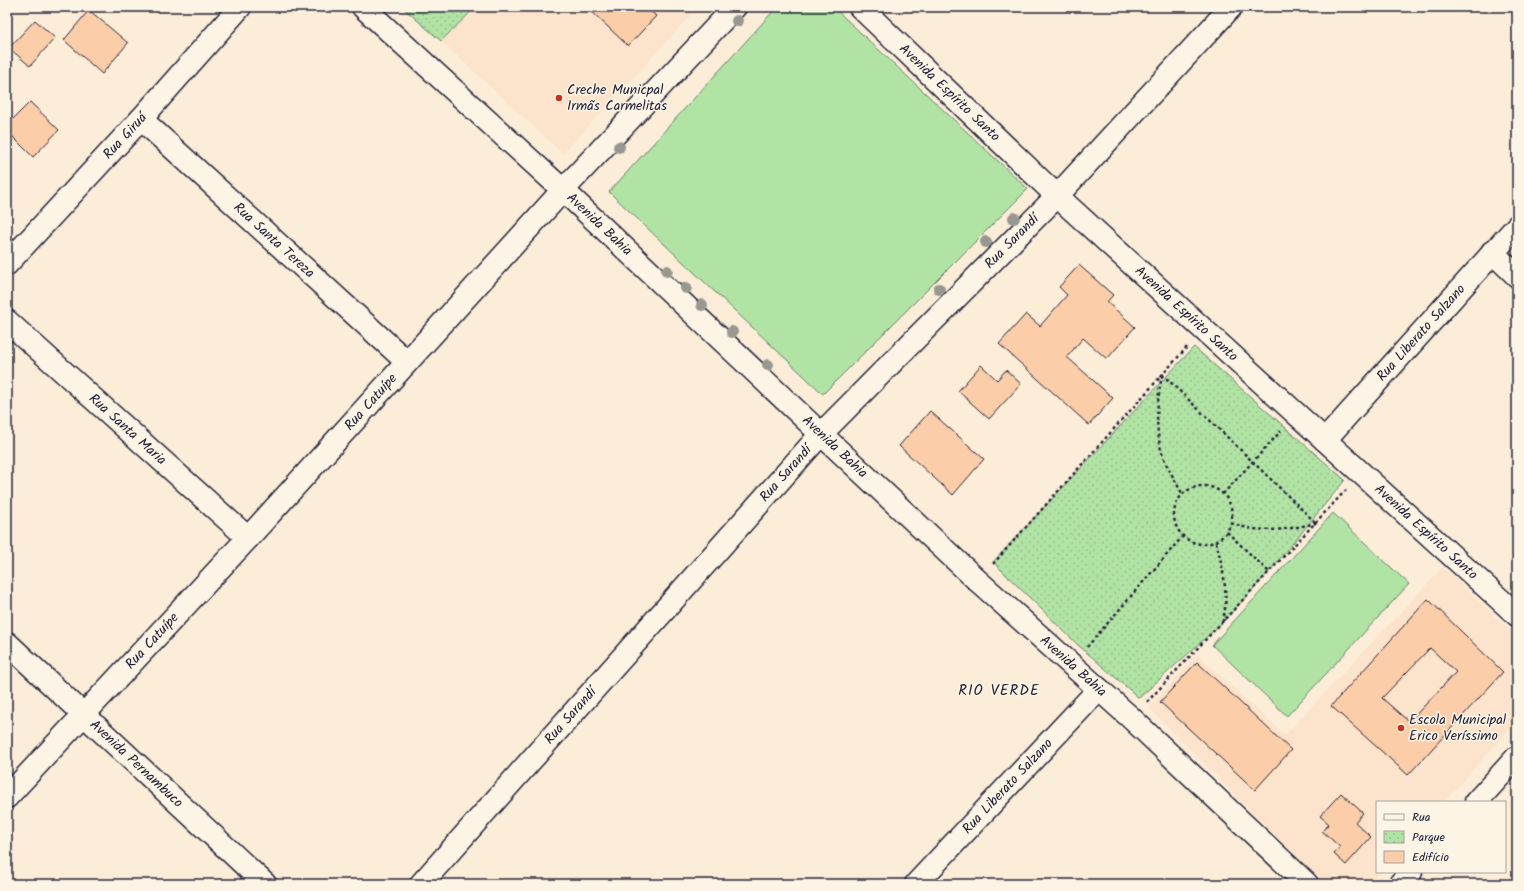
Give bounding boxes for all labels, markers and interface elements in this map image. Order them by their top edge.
street label: Avenida Espírito Santo [894,39,1005,147]
place label: Creche Municpal Irmãs Carmelitas [567,79,667,117]
marker: Creche Municpal Irmãs Carmelitas [554,93,564,103]
street label: Rua Giruá [98,107,154,165]
street label: Avenida Bahia [561,188,637,261]
street label: Rua Santa Tereza [228,197,320,284]
street label: Rua Sarandí [979,207,1046,274]
street label: Avenida Espírito Santo [1130,261,1243,367]
street label: Rua Liberato Salzano [1371,279,1471,386]
street label: Rua Catuípe [339,368,403,436]
street label: Rua Santa Maria [83,388,171,471]
street label: Avenida Bahia [797,410,873,483]
street label: Rua Sarandí [754,438,819,507]
street label: Avenida Espírito Santo [1369,479,1483,585]
street label: Rua Catuípe [120,607,185,674]
street label: Avenida Bahia [1035,630,1112,702]
district label: RIO VERDE [958,679,1040,703]
street label: Rua Sarandí [539,680,604,749]
place label: Escola Municipal Erico Veríssimo [1409,709,1507,747]
street label: Avenida Pernambuco [85,714,188,813]
marker: Escola Municipal Erico Veríssimo [1396,723,1406,733]
street label: Rua Liberato Salzano [957,733,1058,839]
legend [1376,801,1506,873]
text: Rua [1412,808,1431,827]
text: Parque [1412,828,1446,847]
text: Edifício [1412,848,1449,867]

